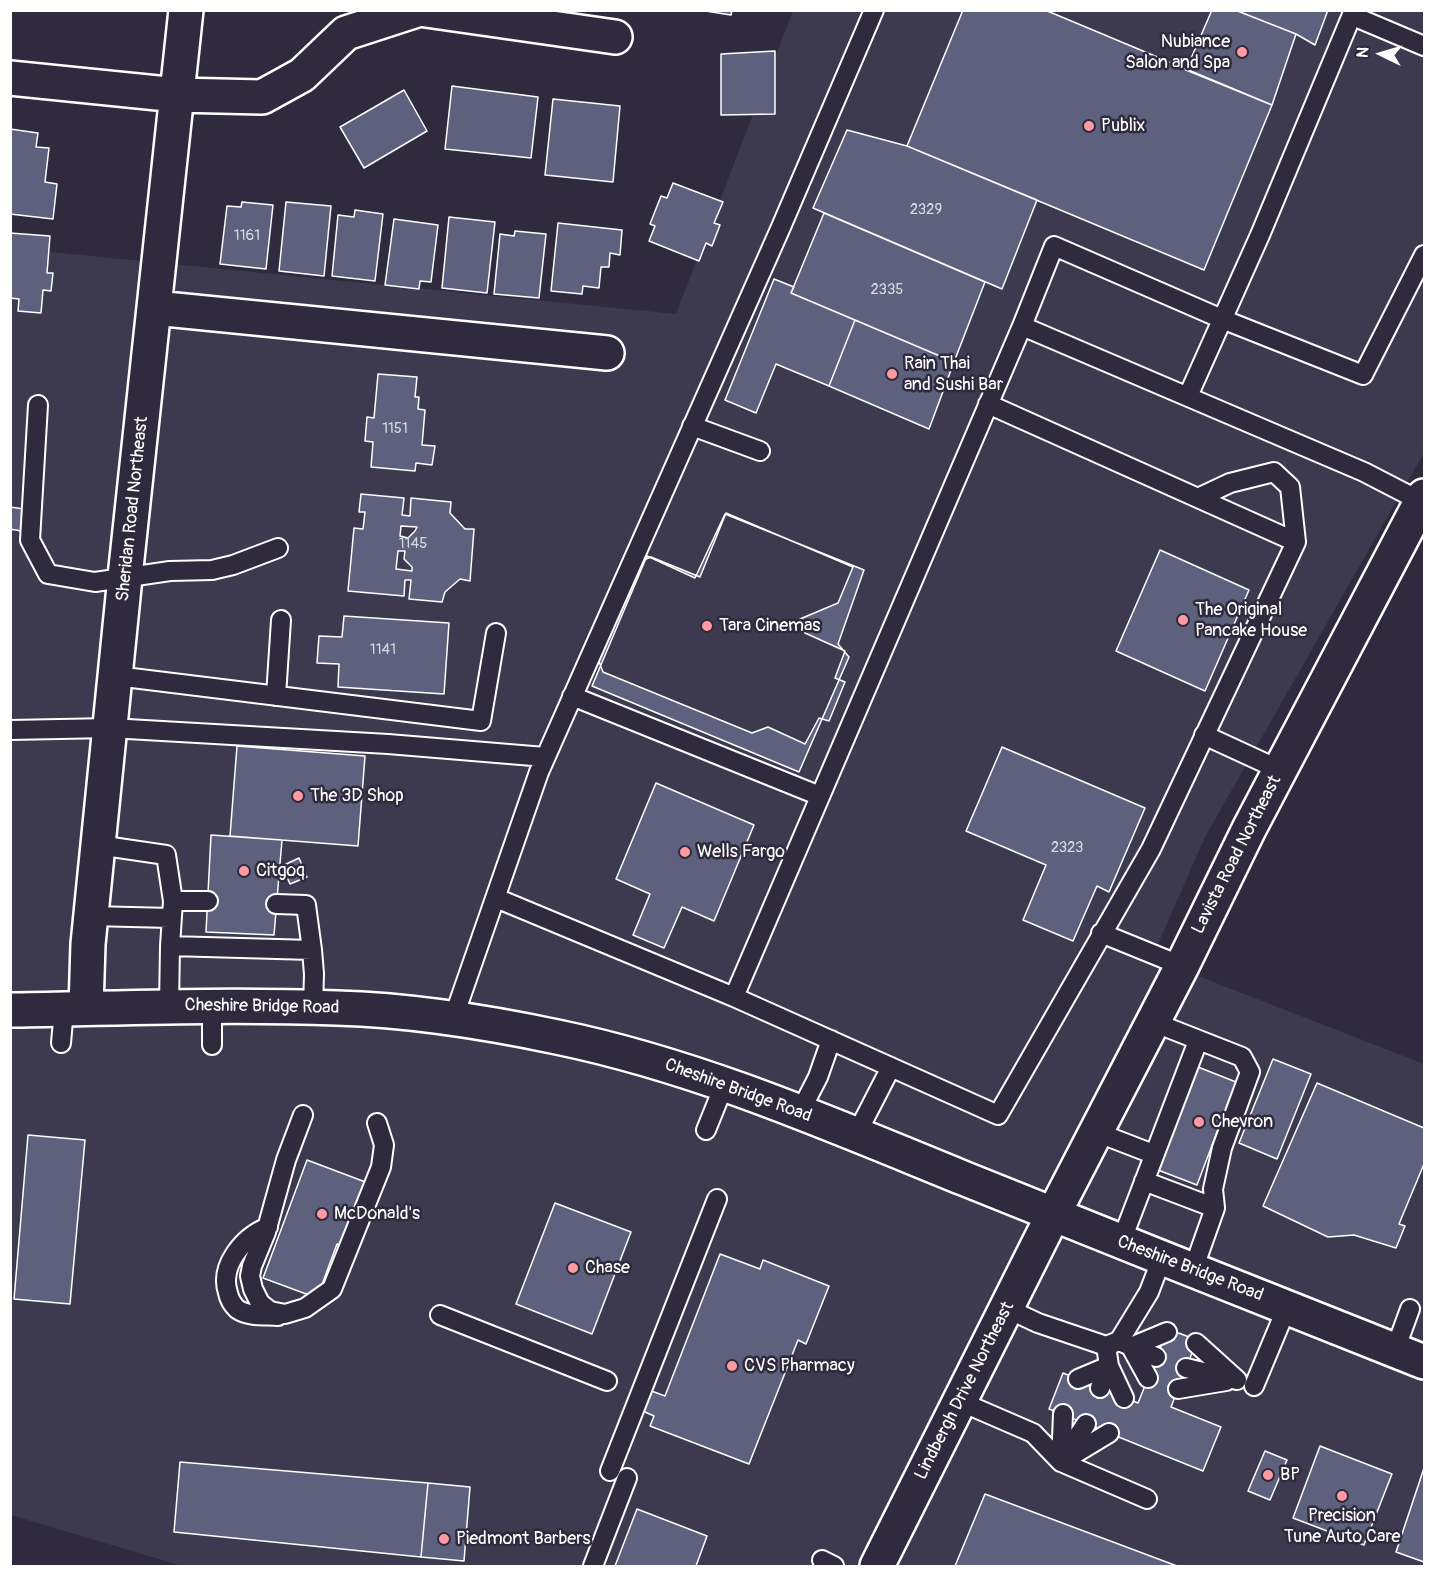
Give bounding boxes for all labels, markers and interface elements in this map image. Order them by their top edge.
north arrow [1351,24,1411,84]
place label: Nubiance Salon and Spa [1125,31,1230,74]
marker: Nubiance Salon and Spa [1235,45,1249,59]
text: N [1353,46,1374,59]
place label: Publix [1101,115,1145,137]
marker: Publix [1082,119,1096,133]
house number: 2329 [910,201,942,219]
house number: 1161 [234,227,260,245]
house number: 2335 [871,281,903,299]
place label: Rain Thai and Sushi Bar [904,353,1003,395]
marker: Rain Thai and Sushi Bar [885,367,899,381]
street label: Sheridan Road Northeast [113,415,153,603]
house number: 1151 [382,420,408,438]
house number: 1145 [399,535,427,553]
place label: The Original Pancake House [1195,599,1307,642]
marker: The Original Pancake House [1176,613,1190,627]
place label: Tara Cinemas [719,615,820,637]
marker: Tara Cinemas [700,619,714,633]
house number: 1141 [370,641,396,659]
street label: Lavista Road Northeast [1188,772,1286,938]
place label: The 3D Shop [310,785,404,807]
marker: The 3D Shop [291,789,305,803]
house number: 2323 [1051,839,1083,857]
place label: Wells Fargo [697,841,785,863]
marker: Wells Fargo [678,845,692,859]
place label: Citgoq [256,860,305,882]
marker: Citgoq [237,864,251,878]
street label: Cheshire Bridge Road [184,995,340,1019]
street label: Cheshire Bridge Road [662,1054,814,1128]
place label: Chevron [1211,1111,1273,1133]
marker: Chevron [1192,1115,1206,1129]
place label: McDonald's [334,1203,420,1225]
marker: McDonald's [315,1207,329,1221]
street label: Cheshire Bridge Road [1114,1231,1266,1307]
place label: Chase [585,1257,630,1279]
marker: Chase [566,1261,580,1275]
street label: Lindbergh Drive Northeast [911,1298,1019,1484]
place label: CVS Pharmacy [744,1355,855,1377]
marker: CVS Pharmacy [725,1359,739,1373]
place label: BP [1280,1464,1300,1486]
marker: BP [1261,1468,1275,1482]
marker: Precision Tune Auto Care [1335,1489,1349,1503]
place label: Precision Tune Auto Care [1284,1505,1400,1547]
place label: Piedmont Barbers [456,1528,591,1550]
marker: Piedmont Barbers [437,1532,451,1546]

